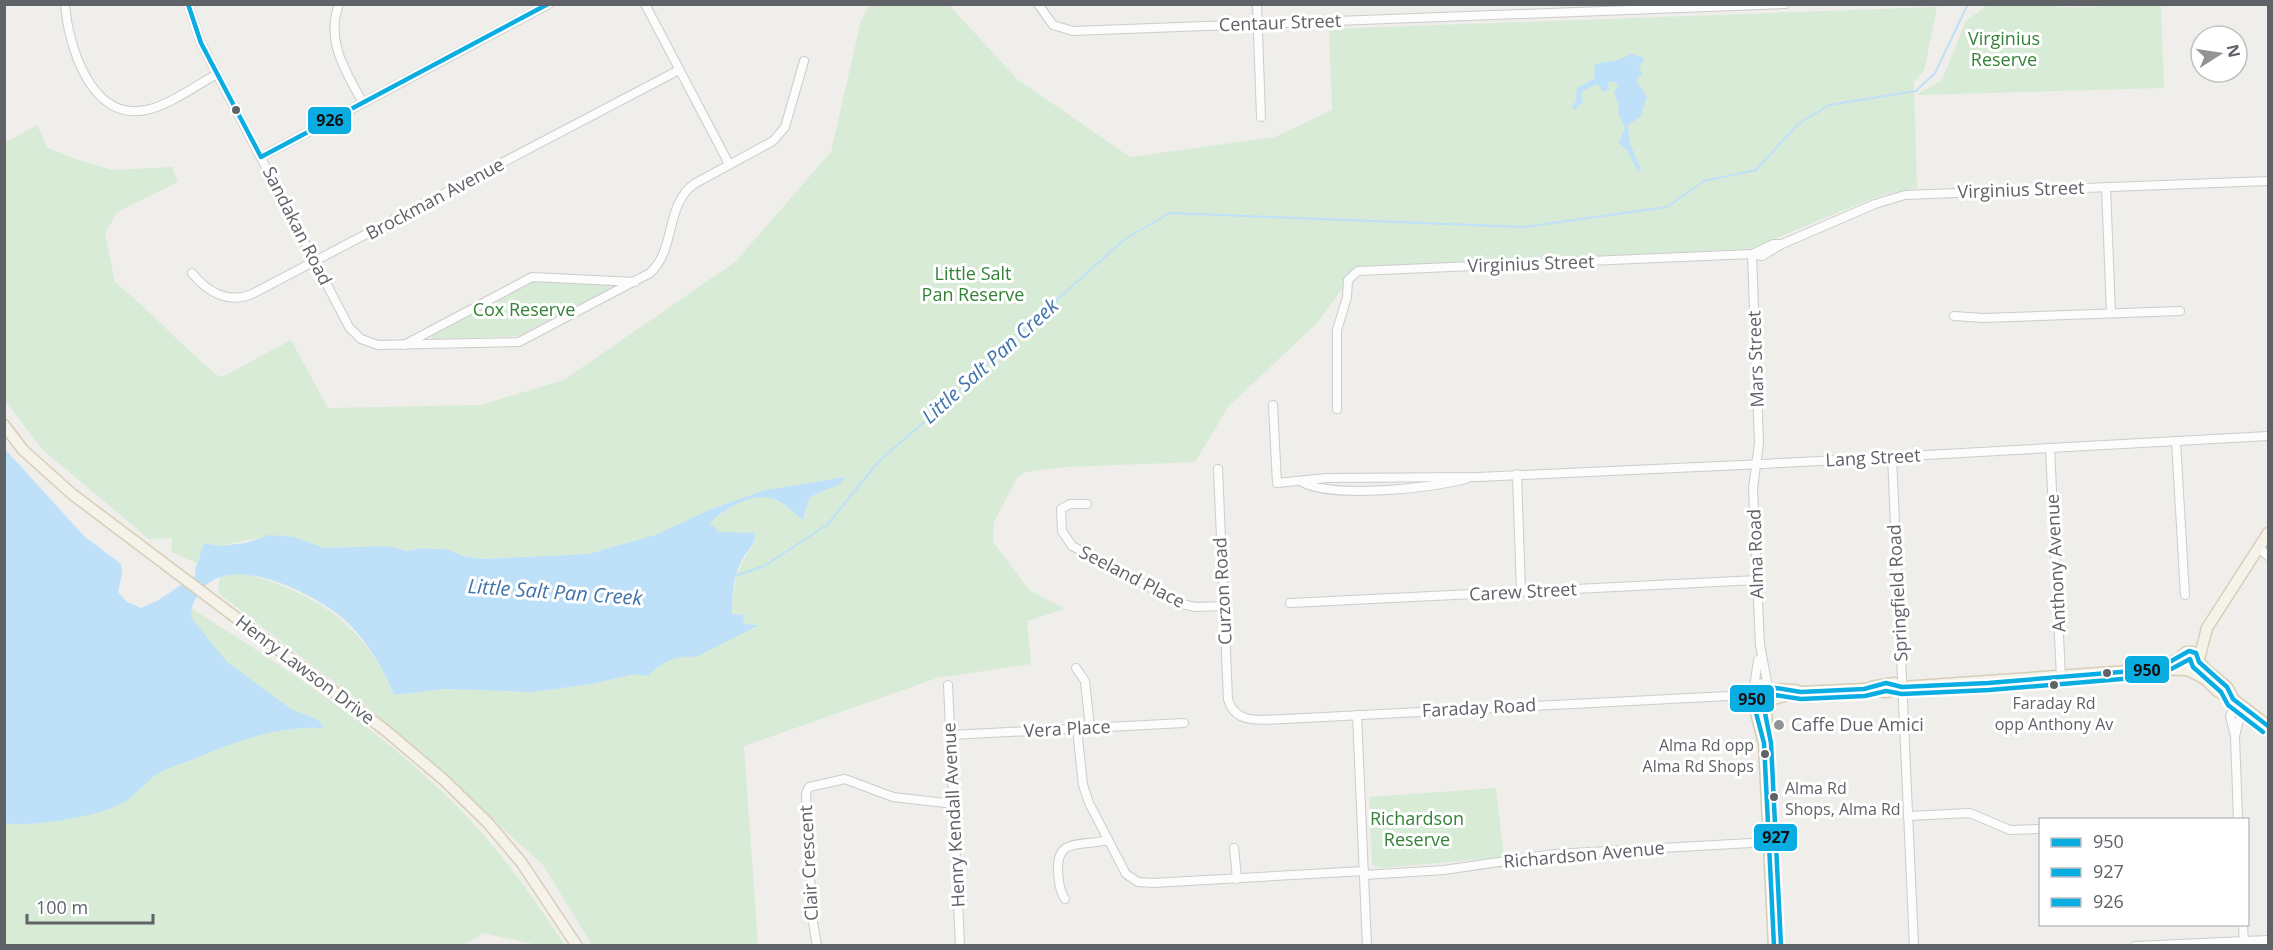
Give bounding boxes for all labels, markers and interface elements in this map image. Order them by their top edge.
street label: Centaur Street [1218,8,1341,36]
north arrow [2189,24,2249,84]
park label: Virginius Reserve [1968,26,2040,71]
text: N [2222,42,2246,60]
unlabelled marker [230,104,242,116]
line badge: 926 [307,106,352,135]
text: 926 [316,109,344,131]
street label: Brockman Avenue [361,152,508,245]
street label: Sandakan Road [258,162,338,289]
street label: Virginius Street [1957,175,2085,203]
street label: Virginius Street [1467,249,1595,277]
park label: Little Salt Pan Reserve [922,261,1024,306]
water label: Little Salt Pan Creek [916,291,1065,429]
park label: Cox Reserve [473,297,575,321]
street label: Mars Street [1741,310,1769,408]
street label: Lang Street [1825,443,1921,471]
street label: Anthony Avenue [2039,493,2071,633]
street label: Alma Road [1741,509,1769,600]
street label: Springfield Road [1881,524,1913,662]
street label: Curzon Road [1207,537,1237,645]
street label: Seeland Place [1076,539,1189,613]
water label: Little Salt Pan Creek [467,572,644,611]
street label: Carew Street [1469,576,1577,606]
street label: Henry Lawson Drive [231,609,380,729]
line badge: 950 [2124,655,2170,684]
text: 950 [2133,659,2161,681]
unlabelled marker [2101,667,2113,679]
marker: Faraday Rd opp Anthony Av [2048,679,2060,691]
line badge: 950 [1729,684,1775,713]
text: 950 [1738,688,1766,710]
street label: Faraday Road [1421,692,1537,722]
place label: Faraday Rd opp Anthony Av [1995,692,2113,735]
place label: Caffe Due Amici [1791,712,1924,736]
street label: Vera Place [1023,714,1111,742]
marker: Caffe Due Amici [1772,718,1786,732]
street label: Henry Kendall Avenue [936,722,970,908]
place label: Alma Rd opp Alma Rd Shops [1643,734,1754,777]
marker: Alma Rd opp Alma Rd Shops [1759,748,1771,760]
place label: Alma Rd Shops, Alma Rd [1785,777,1901,820]
marker: Alma Rd Shops, Alma Rd [1768,791,1780,803]
street label: Clair Crescent [793,804,823,922]
park label: Richardson Reserve [1370,806,1464,851]
legend [2039,818,2249,926]
line badge: 927 [1753,823,1798,852]
text: 927 [1762,826,1790,848]
text: 950 [2093,829,2124,853]
street label: Richardson Avenue [1502,835,1665,873]
text: 927 [2093,859,2124,883]
scale bar [27,887,153,925]
text: 926 [2093,889,2124,913]
text: 100 m [36,895,88,919]

